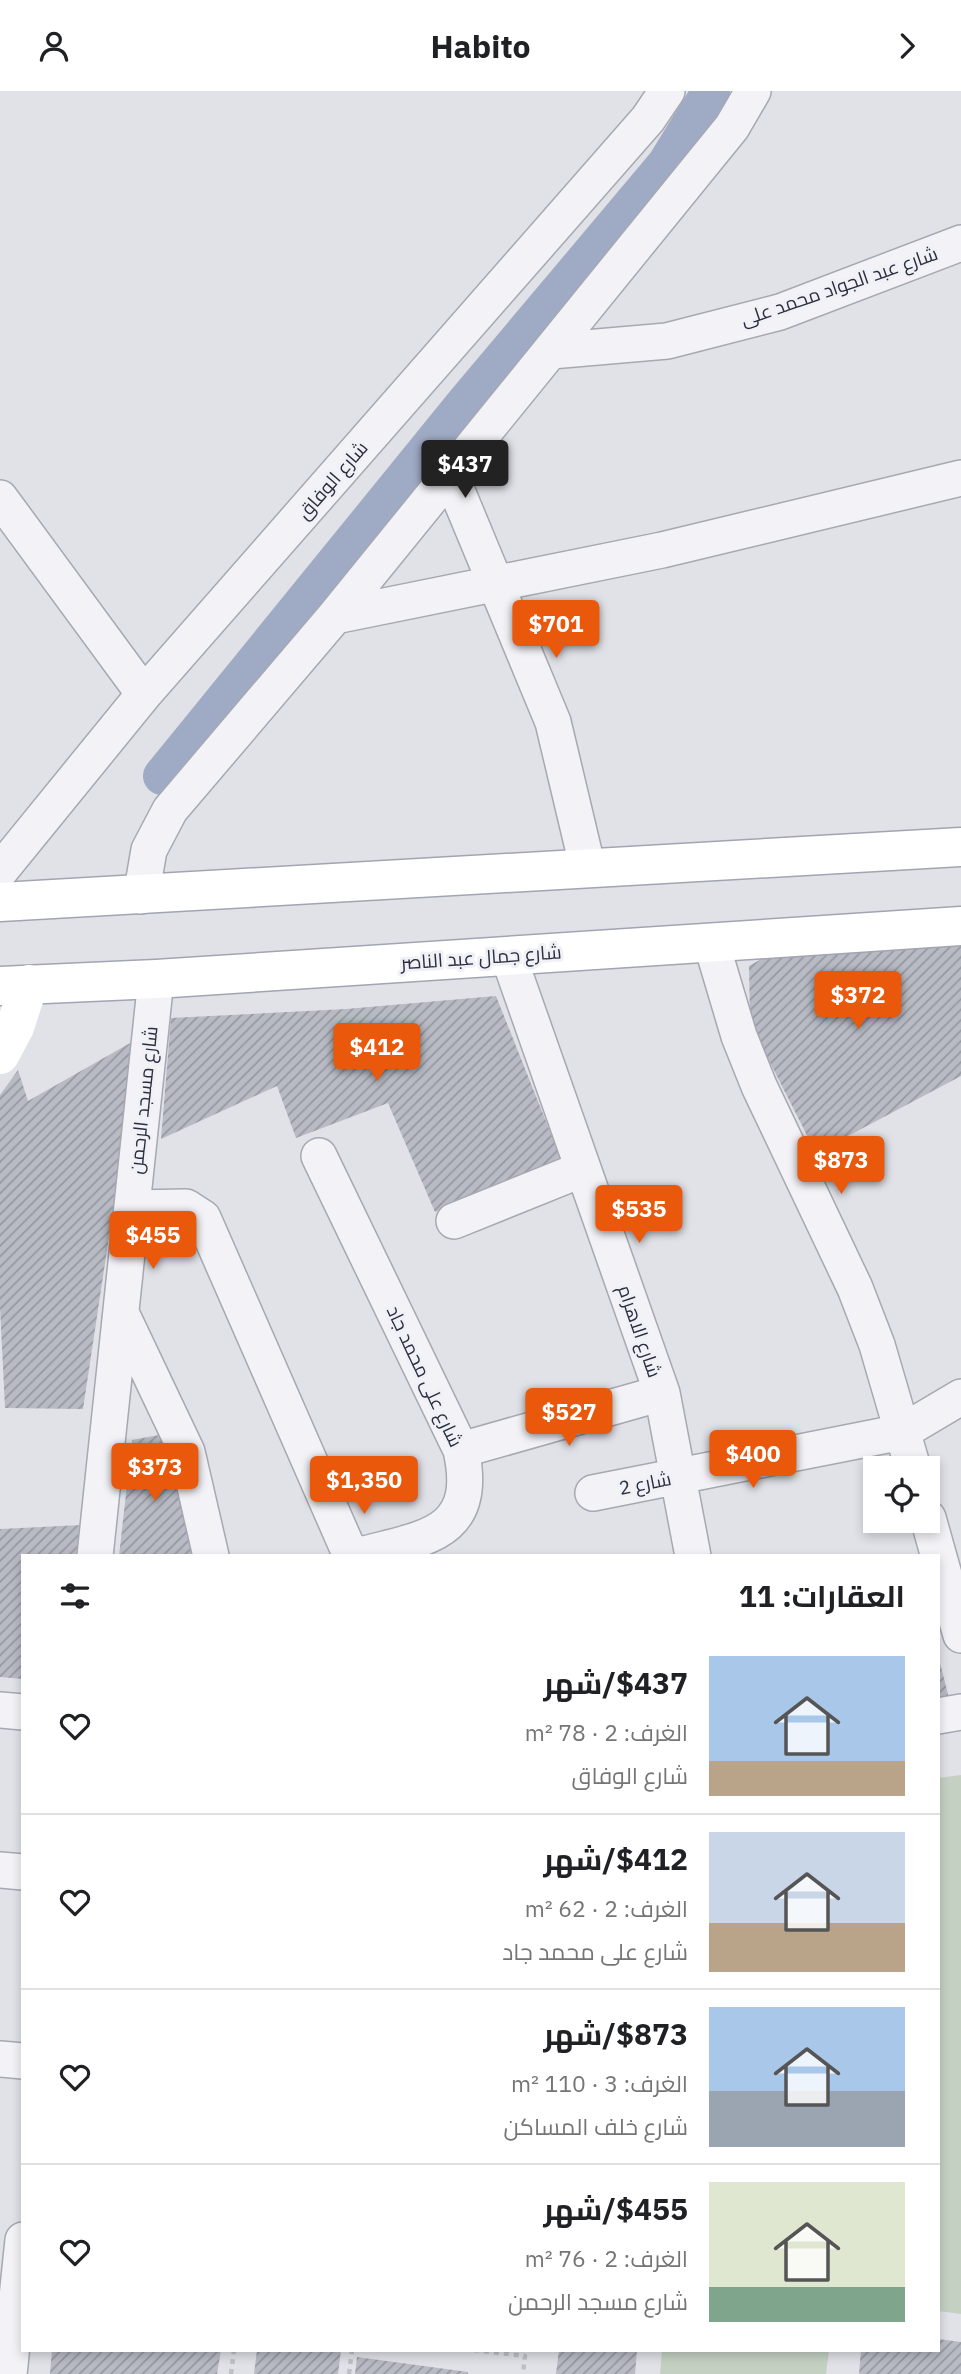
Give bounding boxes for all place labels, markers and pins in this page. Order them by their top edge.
pin: $437 [424,441,506,500]
pin: $701 [515,601,597,660]
pin: $372 [817,971,899,1031]
pin: $412 [336,1023,418,1083]
pin: $873 [800,1137,882,1196]
pin: $535 [598,1185,680,1245]
pin: $455 [112,1211,194,1271]
pin: $527 [528,1389,610,1448]
pin: $400 [712,1431,794,1490]
pin: $373 [114,1443,196,1503]
pin: $1,350 [307,1457,421,1516]

